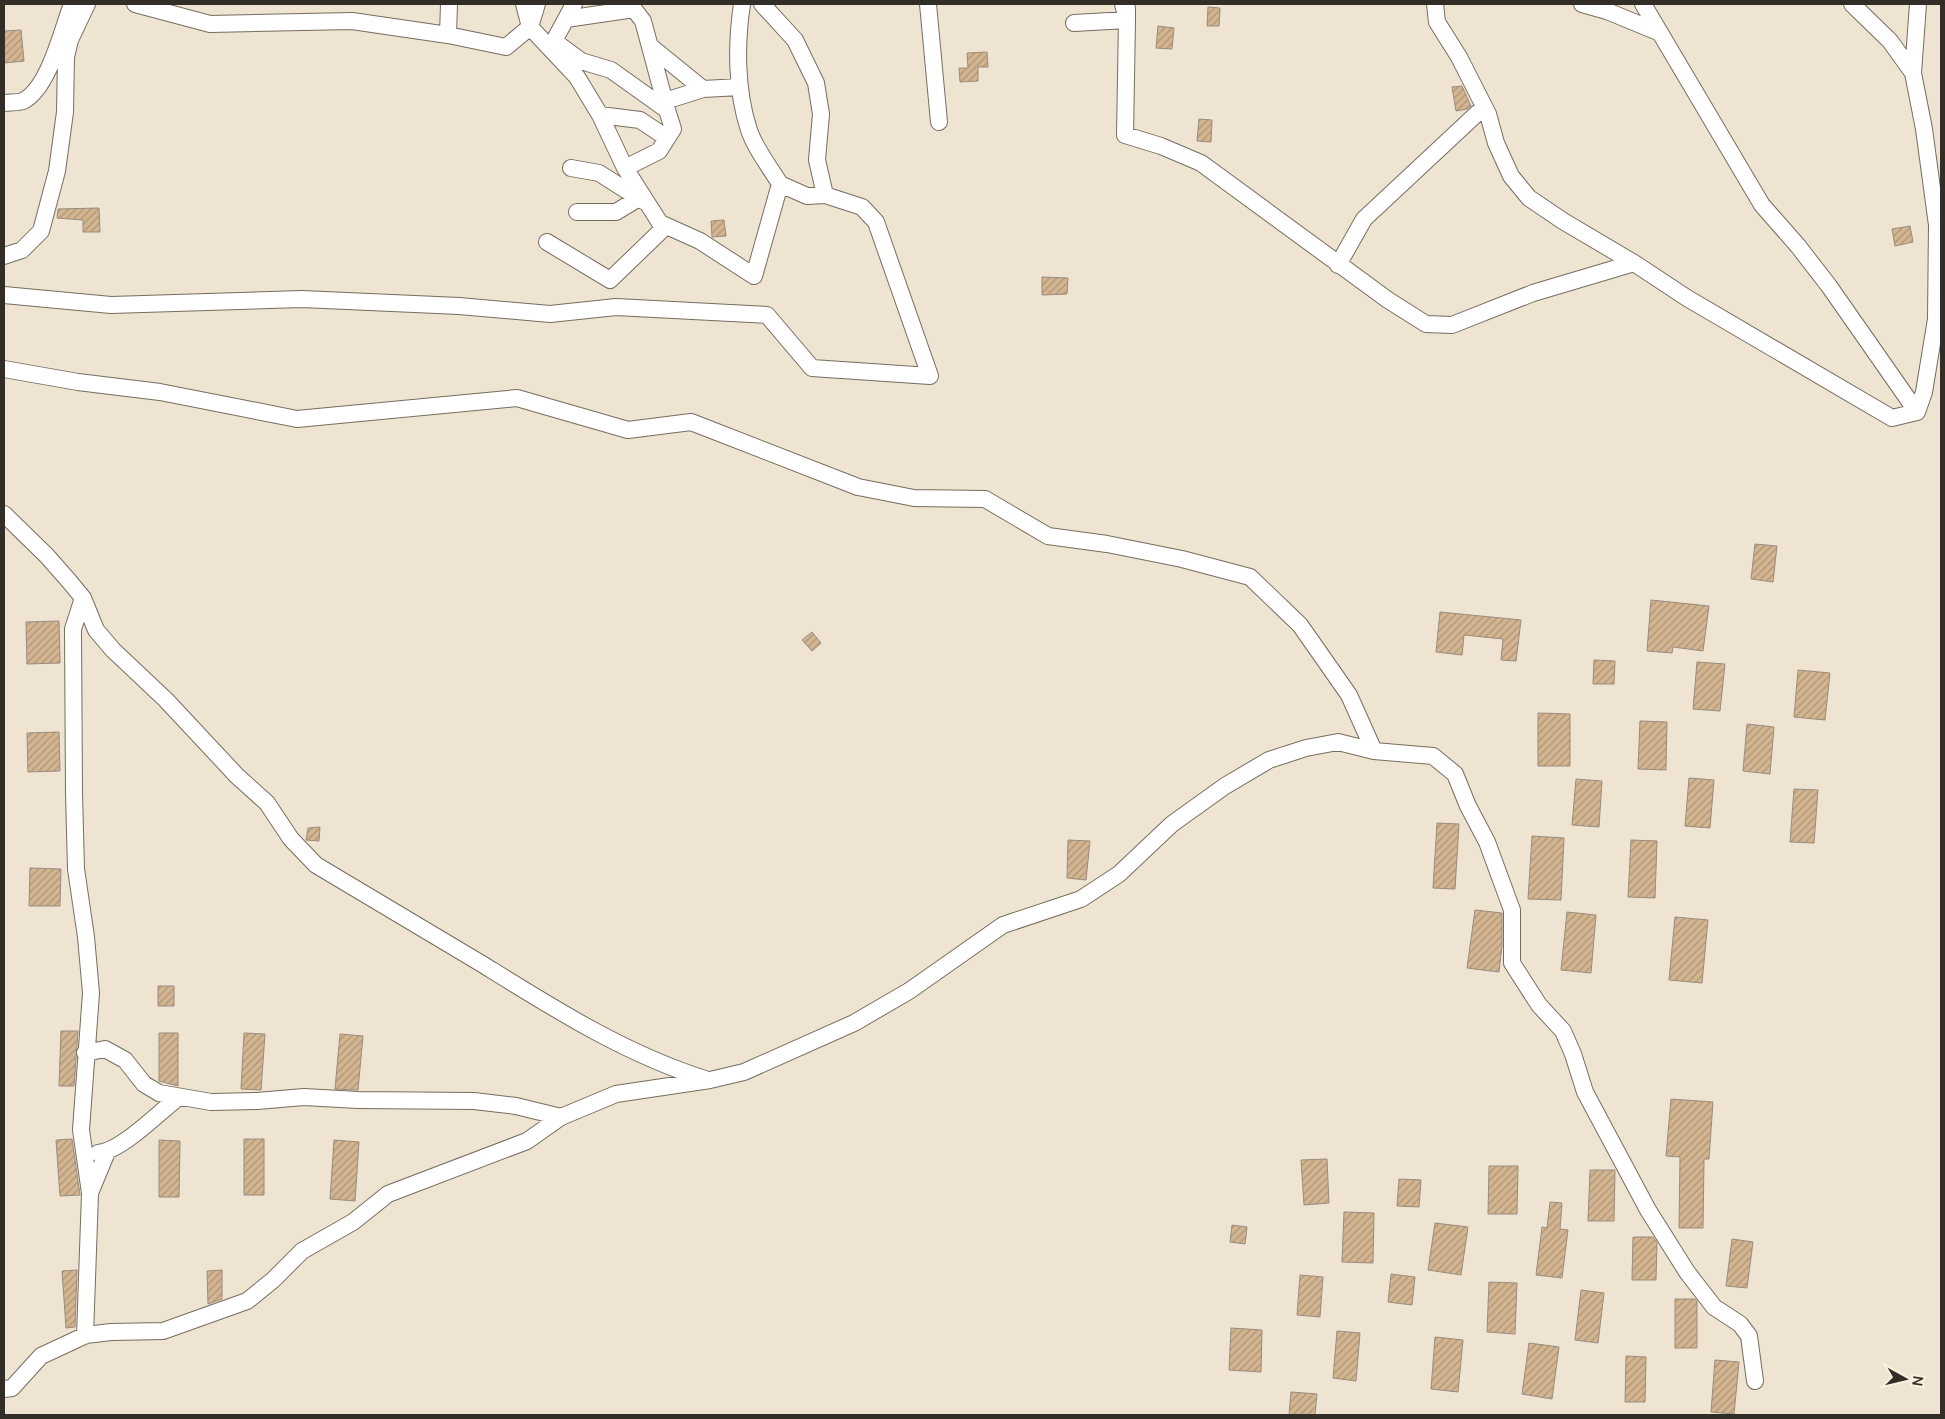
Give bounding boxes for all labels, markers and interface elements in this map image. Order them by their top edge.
north arrow [1880,1354,1930,1404]
text: N [1908,1375,1928,1387]

